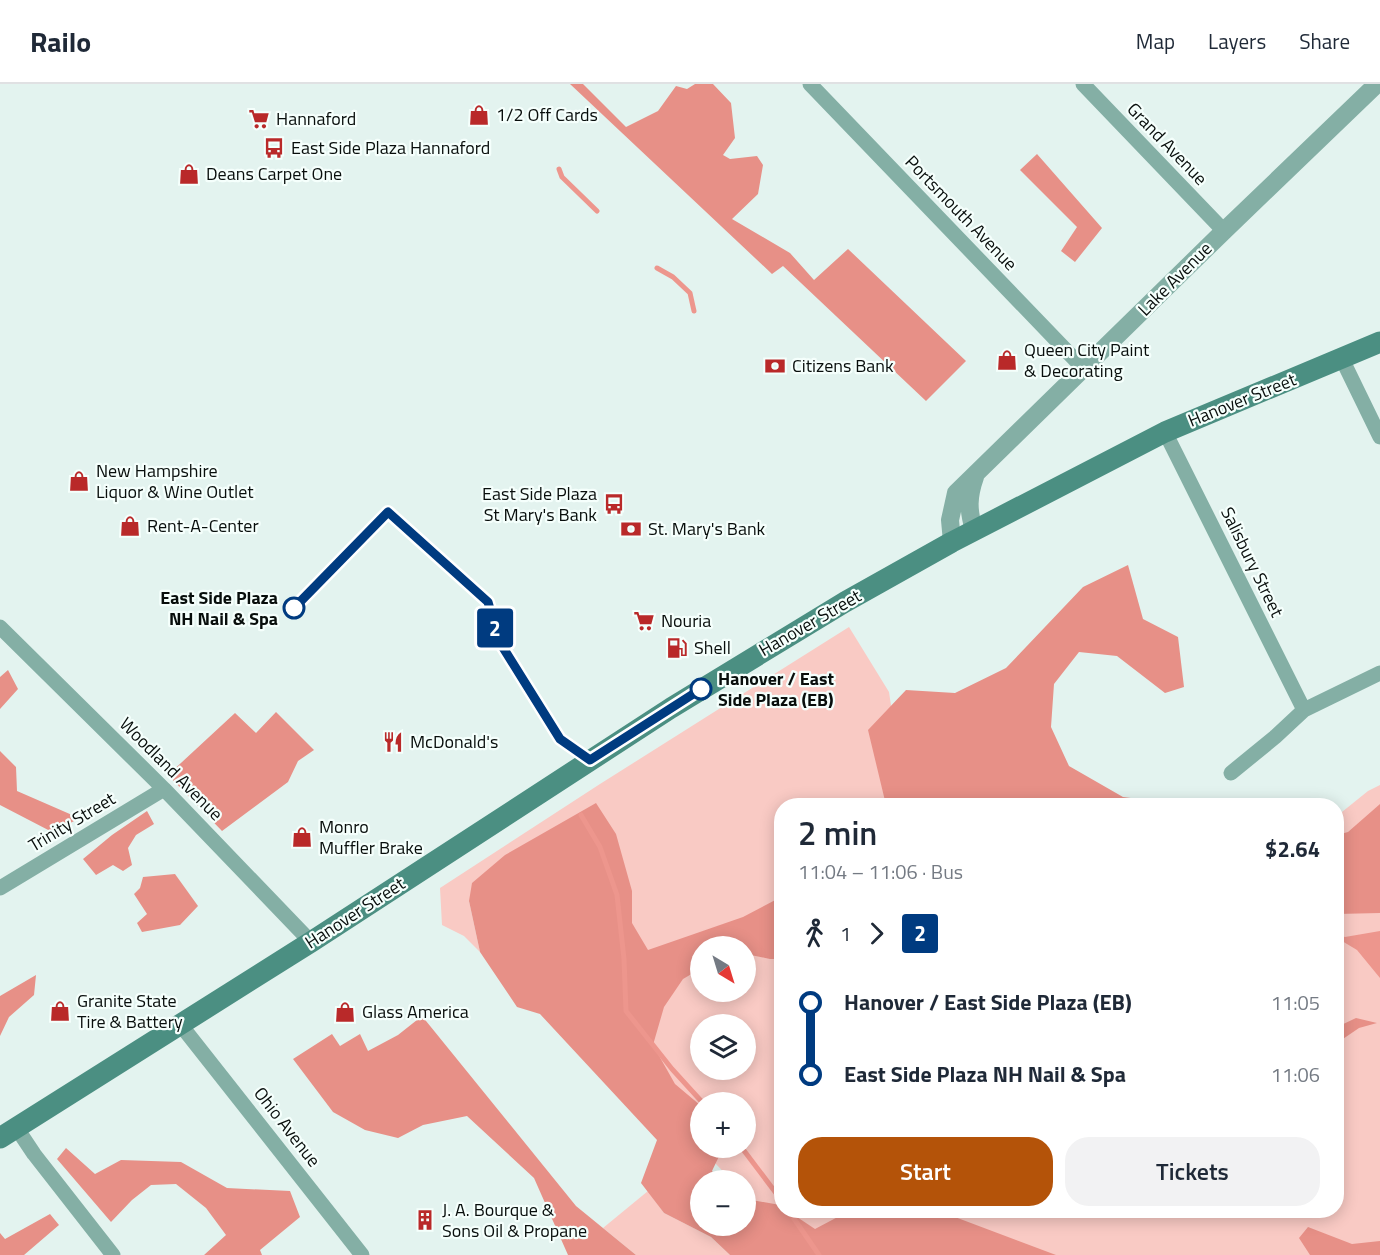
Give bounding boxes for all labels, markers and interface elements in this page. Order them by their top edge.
text: Railo [30,20,91,63]
text: Map [1136,25,1175,57]
text: Layers [1208,25,1266,57]
text: Share [1299,25,1350,57]
street label: Grand Avenue [1121,96,1214,191]
place label: 1/2 Off Cards [496,101,598,128]
shop icon: 1/2 Off Cards [467,103,491,127]
place label: Hannaford [276,105,356,132]
supermarket icon: Hannaford [247,107,271,131]
place label: East Side Plaza Hannaford [291,134,490,161]
bus stop icon: East Side Plaza Hannaford [262,136,286,160]
street label: Portsmouth Avenue [899,149,1024,276]
place label: Deans Carpet One [206,160,342,187]
shop icon: Deans Carpet One [177,162,201,186]
street label: Lake Avenue [1131,235,1218,322]
place label: Queen City Paint & Decorating [1024,336,1150,384]
shop icon: Queen City Paint & Decorating [995,348,1019,372]
place label: Citizens Bank [792,352,894,379]
bank icon: Citizens Bank [763,354,787,378]
street label: Hanover Street [1184,365,1301,433]
place label: New Hampshire Liquor & Wine Outlet [96,457,254,505]
shop icon: New Hampshire Liquor & Wine Outlet [67,469,91,493]
place label: East Side Plaza St Mary's Bank [482,480,597,528]
bus stop icon: East Side Plaza St Mary's Bank [602,492,626,516]
street label: Salisbury Street [1214,502,1291,622]
place label: Rent-A-Center [147,512,259,539]
shop icon: Rent-A-Center [118,514,142,538]
place label: St. Mary's Bank [648,515,766,542]
bank icon: St. Mary's Bank [619,517,643,541]
street label: Hanover Street [753,582,867,663]
place label: East Side Plaza NH Nail & Spa [160,584,278,632]
marker: East Side Plaza NH Nail & Spa [283,597,305,619]
place label: Nouria [661,607,711,634]
line badge: 2 [476,608,514,648]
supermarket icon: Nouria [632,609,656,633]
text: 2 [489,612,501,644]
place label: Shell [694,634,731,661]
fuel station icon: Shell [665,636,689,660]
place label: Hanover / East Side Plaza (EB) [718,665,834,713]
marker: Hanover / East Side Plaza (EB) [690,678,712,700]
street label: Woodland Avenue [113,711,229,827]
place label: McDonald's [410,728,498,755]
restaurant icon: McDonald's [381,730,405,754]
street label: Trinity Street [23,785,121,858]
text: 2 min [798,808,877,858]
place label: Monro Muffler Brake [319,813,423,861]
shop icon: Monro Muffler Brake [290,825,314,849]
text: $2.64 [1265,832,1320,866]
text: 11:04 – 11:06 · Bus [798,856,963,887]
street label: Hanover Street [299,870,411,955]
icon: walk [798,917,831,950]
icon: forward [860,917,893,950]
text: 2 [914,917,926,949]
text: 1 [840,918,851,949]
north arrow [690,936,756,1002]
map controls [690,936,756,1236]
text: Hanover / East Side Plaza (EB) [844,985,1132,1019]
place label: Granite State Tire & Battery [77,987,183,1035]
text: 11:05 [1271,987,1320,1018]
place label: Glass America [362,998,469,1025]
shop icon: Granite State Tire & Battery [48,999,72,1023]
shop icon: Glass America [333,1000,357,1024]
button: layers [690,1014,756,1080]
text: East Side Plaza NH Nail & Spa [844,1057,1126,1091]
text: 11:06 [1271,1059,1320,1090]
street label: Ohio Avenue [247,1081,327,1173]
button: + [690,1092,756,1158]
button: Start [798,1137,1053,1206]
button: Tickets [1065,1137,1320,1206]
button: − [690,1170,756,1236]
place label: J. A. Bourque & Sons Oil & Propane [442,1196,587,1244]
building icon: J. A. Bourque & Sons Oil & Propane [413,1208,437,1232]

